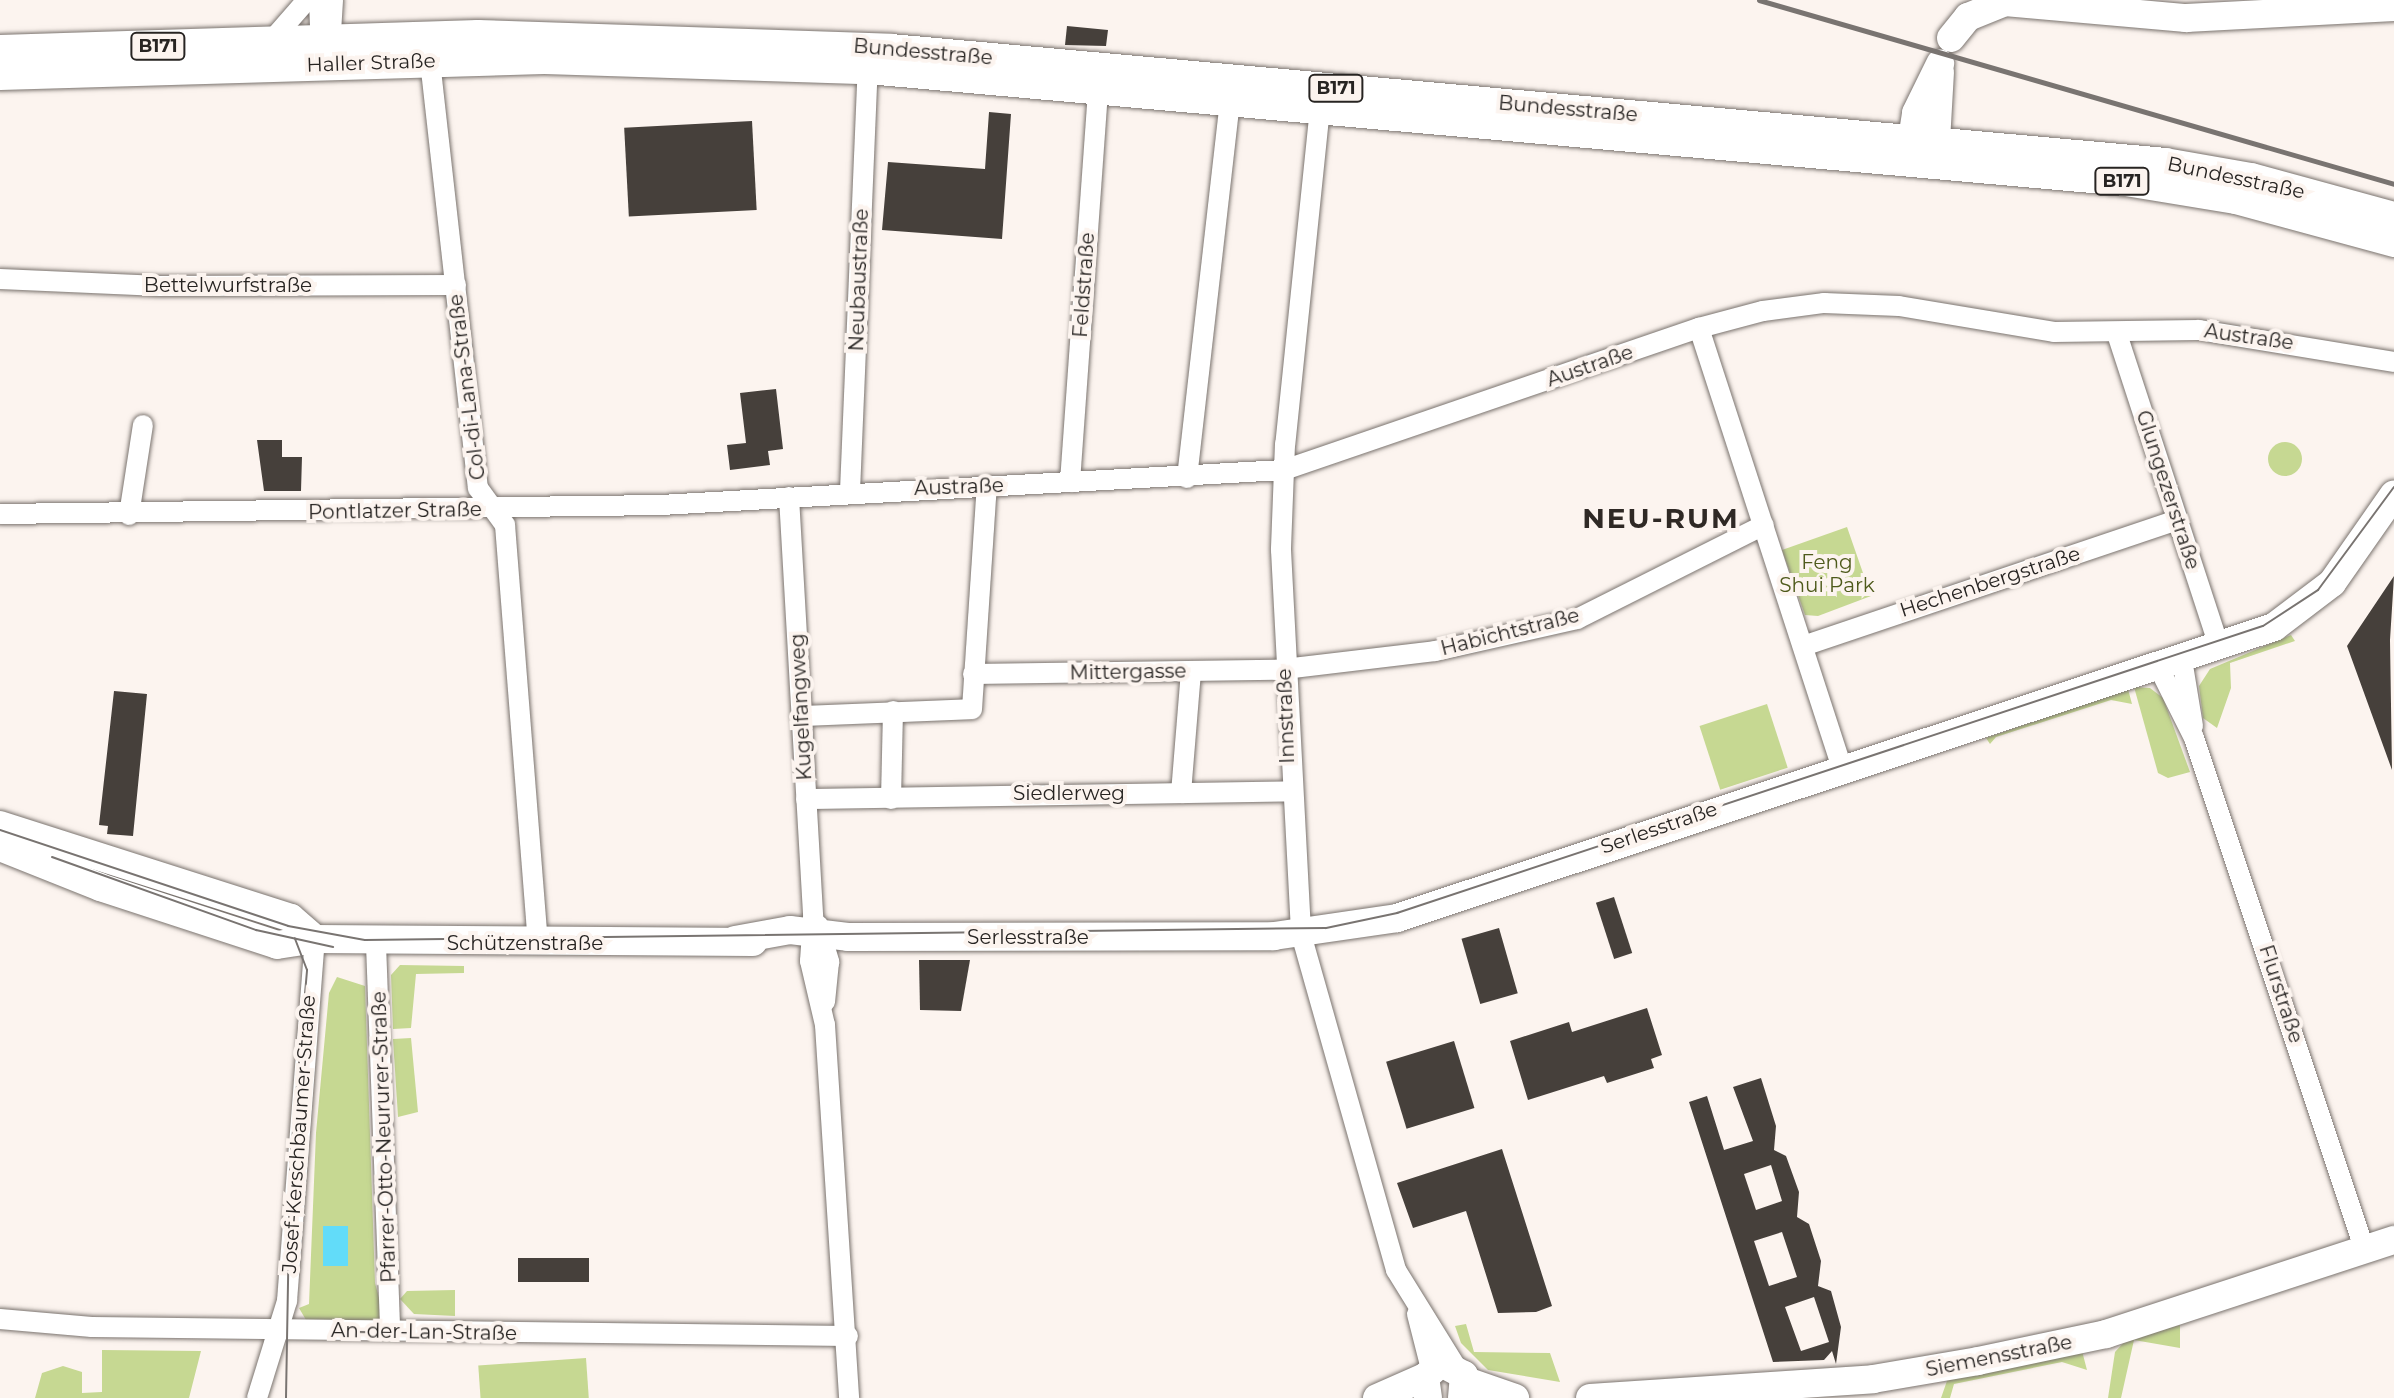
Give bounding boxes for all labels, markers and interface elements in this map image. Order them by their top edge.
road number: B171 [130,32,186,60]
street label: Bundesstraße [852,34,994,70]
street label: Haller Straße [306,49,436,77]
road number: B171 [1308,74,1364,102]
street label: Bundesstraße [1497,91,1639,127]
street label: Bundesstraße [2165,152,2307,204]
road number: B171 [2094,167,2150,195]
street label: Neubaustraße [845,208,873,352]
street label: Feldstraße [1068,231,1100,339]
street label: Bettelwurfstraße [144,273,312,297]
street label: Col-di-Lana-Straße [444,293,490,481]
street label: Austraße [2203,319,2295,355]
street label: Austraße [1544,340,1636,392]
street label: Glungezerstraße [2131,407,2205,573]
street label: Austraße [914,473,1004,501]
street label: Pontlatzer Straße [308,497,482,525]
district label: NEU-RUM [1582,501,1740,535]
street label: Hechenbergstraße [1897,542,2083,622]
park label: Feng Shui Park [1779,550,1875,597]
street label: Habichtstraße [1438,603,1582,661]
street label: Kugelfangweg [785,633,817,781]
street label: Mittergasse [1069,659,1187,685]
street label: Innstraße [1272,668,1300,764]
street label: Siedlerweg [1013,781,1125,805]
street label: Serlesstraße [1598,797,1720,859]
street label: Serlesstraße [967,925,1089,949]
street label: Schützenstraße [447,931,603,955]
street label: Flurstraße [2254,942,2308,1046]
street label: Pfarrer-Otto-Neururer-Straße [367,991,401,1283]
street label: Josef-Kerschbaumer-Straße [277,994,321,1274]
street label: An-der-Lan-Straße [331,1318,517,1346]
street label: Siemensstraße [1924,1330,2074,1382]

